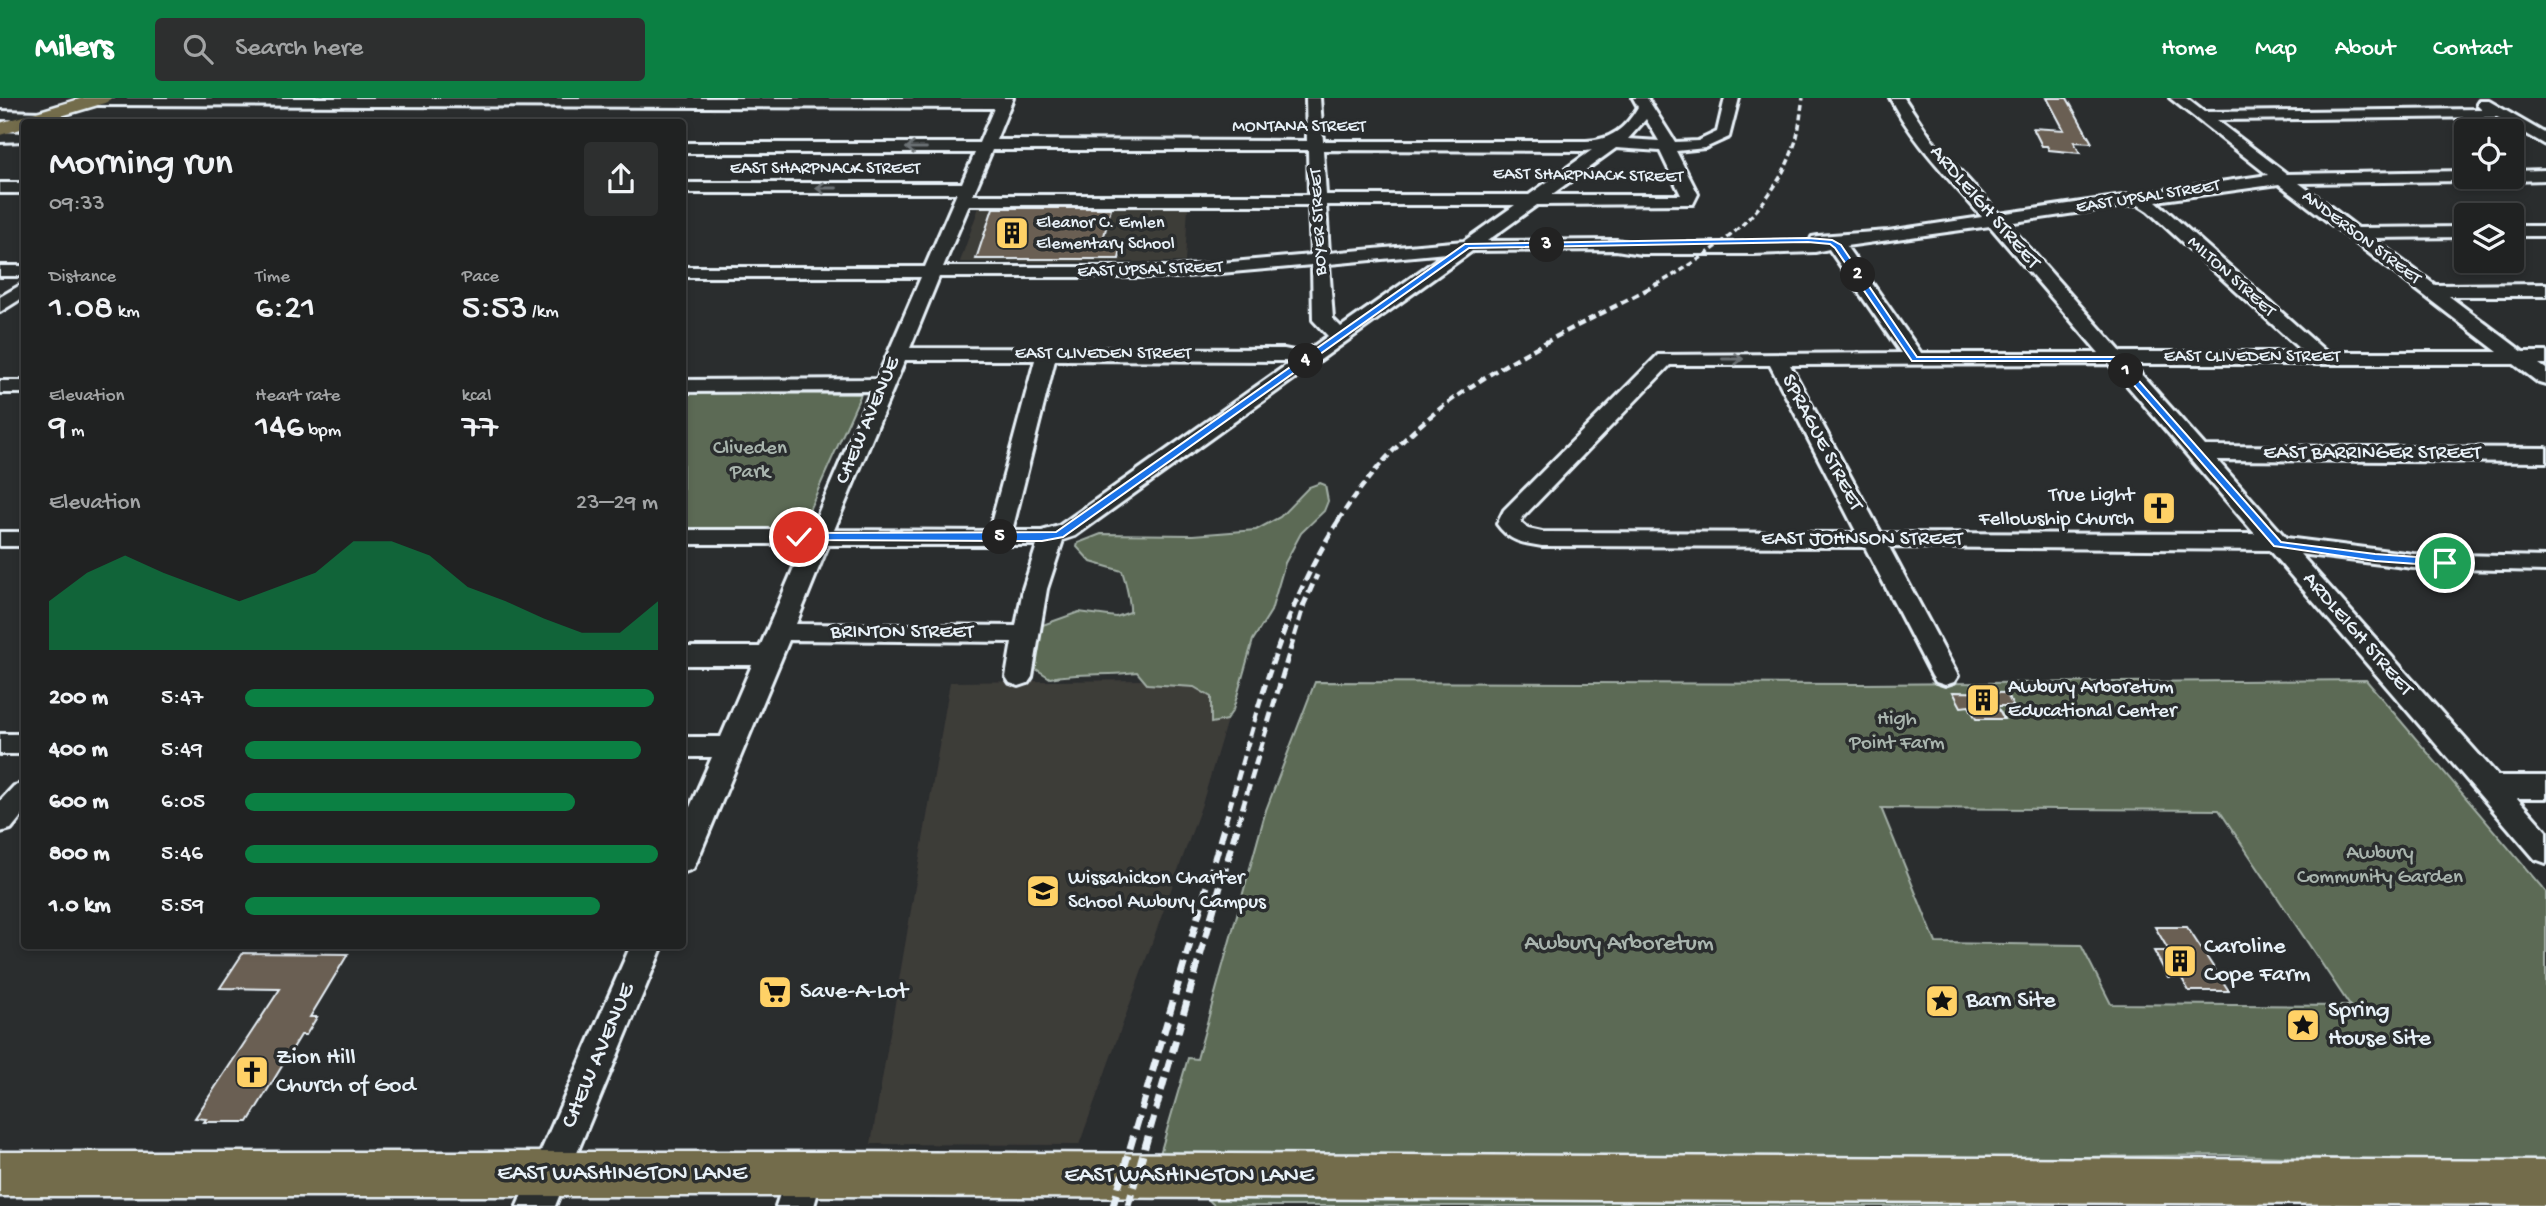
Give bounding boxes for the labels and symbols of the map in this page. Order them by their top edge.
street label: MONTANA STREET [1232,117,1367,138]
one-way arrow [905,141,928,155]
street label: ARDLEIGH STREET [1923,141,2045,276]
street label: EAST SHARPNACK STREET [730,159,921,180]
street label: EAST SHARPNACK STREET [1493,164,1684,188]
street label: BOYER STREET [1306,167,1332,277]
street label: EAST UPSAL STREET [2074,175,2223,219]
one-way arrow [814,181,837,195]
street label: ANDERSON STREET [2297,186,2426,290]
place label: Eleanor C. Emlen Elementary School [1036,213,1175,255]
building icon: Eleanor C. Emlen Elementary School [993,214,1031,252]
pin: 3 [1530,228,1564,262]
street label: MILTON STREET [2183,232,2280,323]
street label: EAST UPSAL STREET [1077,257,1224,283]
pin: 2 [1840,258,1876,292]
street label: EAST CLIVEDEN STREET [1015,344,1192,365]
pin: 4 [1288,344,1324,378]
street label: EAST CLIVEDEN STREET [2164,347,2341,368]
one-way arrow [1722,352,1745,366]
street label: CHEW AVENUE [831,353,907,488]
pin: 1 [2108,354,2144,388]
street label: SPRAGUE STREET [1774,370,1868,516]
park label: Cliveden Park [713,437,787,486]
street label: EAST BARRINGER STREET [2263,442,2482,467]
place label: True Light Fellowship Church [1978,484,2136,533]
church icon: True Light Fellowship Church [2140,489,2178,527]
pin [769,507,829,567]
pin: 5 [982,520,1018,555]
street label: EAST JOHNSON STREET [1761,528,1964,553]
pin [2415,533,2475,593]
street label: ARDLEIGH STREET [2296,568,2418,703]
street label: BRINTON STREET [830,621,974,646]
place label: Awbury Arboretum Educational Center [2008,676,2178,725]
building icon: Awbury Arboretum Educational Center [1964,681,2002,719]
park label: High Point Farm [1848,708,1945,757]
park label: Awbury Community Garden [2297,842,2463,891]
place label: Wissahickon Charter School Awbury Campus [1068,867,1267,916]
school or university icon: Wissahickon Charter School Awbury Campus [1024,872,1062,910]
park label: Awbury Arboretum [1524,930,1714,959]
place label: Caroline Cope Farm [2204,933,2311,990]
building icon: Caroline Cope Farm [2161,942,2199,980]
supermarket icon: Save-A-Lot [756,973,794,1011]
street label: CHEW AVENUE [555,978,643,1133]
place label: Save-A-Lot [800,978,910,1007]
place icon: Barn Site [1923,982,1961,1020]
place label: Barn Site [1965,987,2056,1016]
place label: Spring House Site [2328,997,2431,1054]
place icon: Spring House Site [2284,1006,2322,1044]
place label: Zion Hill Church of God [276,1044,417,1101]
church icon: Zion Hill Church of God [233,1053,271,1091]
street label: EAST WASHINGTON LANE [497,1160,748,1189]
street label: EAST WASHINGTON LANE [1064,1162,1315,1191]

